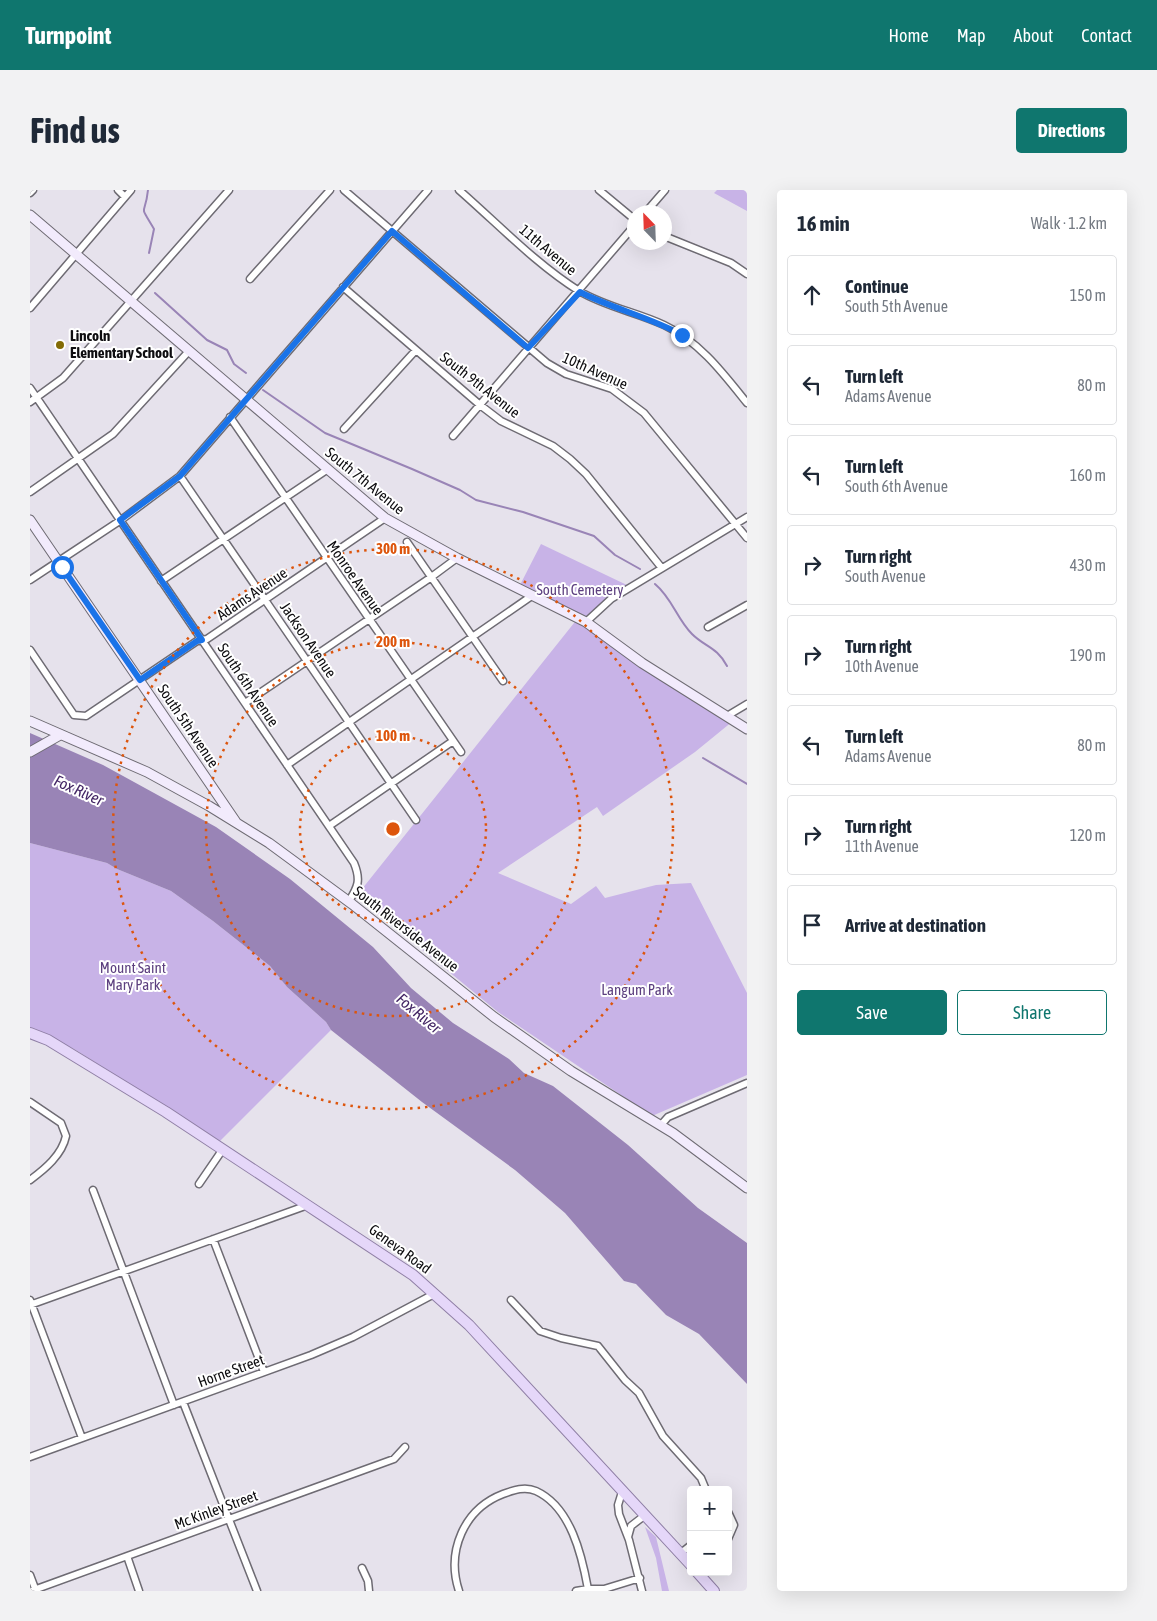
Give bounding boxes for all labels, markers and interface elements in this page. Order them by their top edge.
text: Turnpoint [25,22,111,49]
text: Home [889,25,929,46]
text: Map [957,25,986,46]
text: About [1014,25,1053,46]
text: Contact [1081,25,1132,46]
button: Directions [1016,108,1127,153]
text: Find us [30,110,120,150]
north arrow [627,205,672,250]
text: 16 min [797,211,850,235]
text: Walk · 1.2 km [1031,214,1107,232]
street label: 11th Avenue [516,221,580,279]
text: Continue [845,275,909,297]
icon: ahead [798,281,826,309]
text: 150 m [1070,286,1106,304]
text: South 5th Avenue [845,297,948,315]
route end [671,324,694,347]
place label: Lincoln Elementary School [70,327,174,361]
marker: Lincoln Elementary School [54,339,66,351]
street label: South 9th Avenue [437,348,524,421]
street label: 10th Avenue [560,349,630,392]
text: Turn left [845,365,903,387]
icon: left [798,371,826,399]
text: 80 m [1077,376,1106,394]
text: Adams Avenue [845,387,932,405]
street label: South 7th Avenue [322,444,408,518]
text: Turn left [845,455,903,477]
icon: left [798,461,826,489]
text: 160 m [1070,466,1106,484]
text: South 6th Avenue [845,477,948,495]
street label: Monroe Avenue [324,538,387,618]
text: 300 m [376,540,410,557]
text: Turn right [845,545,912,567]
icon: right [798,551,826,579]
route start [51,556,74,579]
text: 430 m [1070,556,1106,574]
street label: Adams Avenue [213,564,290,623]
text: South Avenue [845,567,926,585]
park label: South Cemetery [536,581,624,598]
street label: Jackson Avenue [277,599,340,681]
text: 200 m [376,633,410,650]
text: Turn right [845,635,912,657]
street label: South 6th Avenue [214,640,283,730]
icon: right [798,641,826,669]
text: 190 m [1070,646,1106,664]
text: 10th Avenue [845,657,919,675]
street label: South 5th Avenue [154,681,223,771]
text: Turn left [845,725,903,747]
text: 100 m [376,727,410,744]
icon: left [798,731,826,759]
text: 80 m [1077,736,1106,754]
text: Adams Avenue [845,747,932,765]
water label: Fox River [51,771,108,809]
text: Turn right [845,815,912,837]
centre of rings [384,820,402,838]
icon: right [798,821,826,849]
text: 120 m [1070,826,1106,844]
text: 11th Avenue [845,837,919,855]
street label: South Riverside Avenue [350,882,462,975]
icon: arrive [798,911,826,939]
text: Arrive at destination [845,914,986,936]
park label: Mount Saint Mary Park [100,959,166,993]
park label: Langum Park [601,981,673,998]
water label: Fox River [393,989,446,1038]
button: Save [797,990,947,1035]
button: Share [957,990,1107,1035]
street label: Geneva Road [366,1220,435,1277]
street label: Horne Street [195,1351,266,1390]
map controls [687,1486,732,1576]
button: + [687,1486,732,1531]
street label: Mc Kinley Street [172,1487,260,1532]
button: − [687,1531,732,1576]

